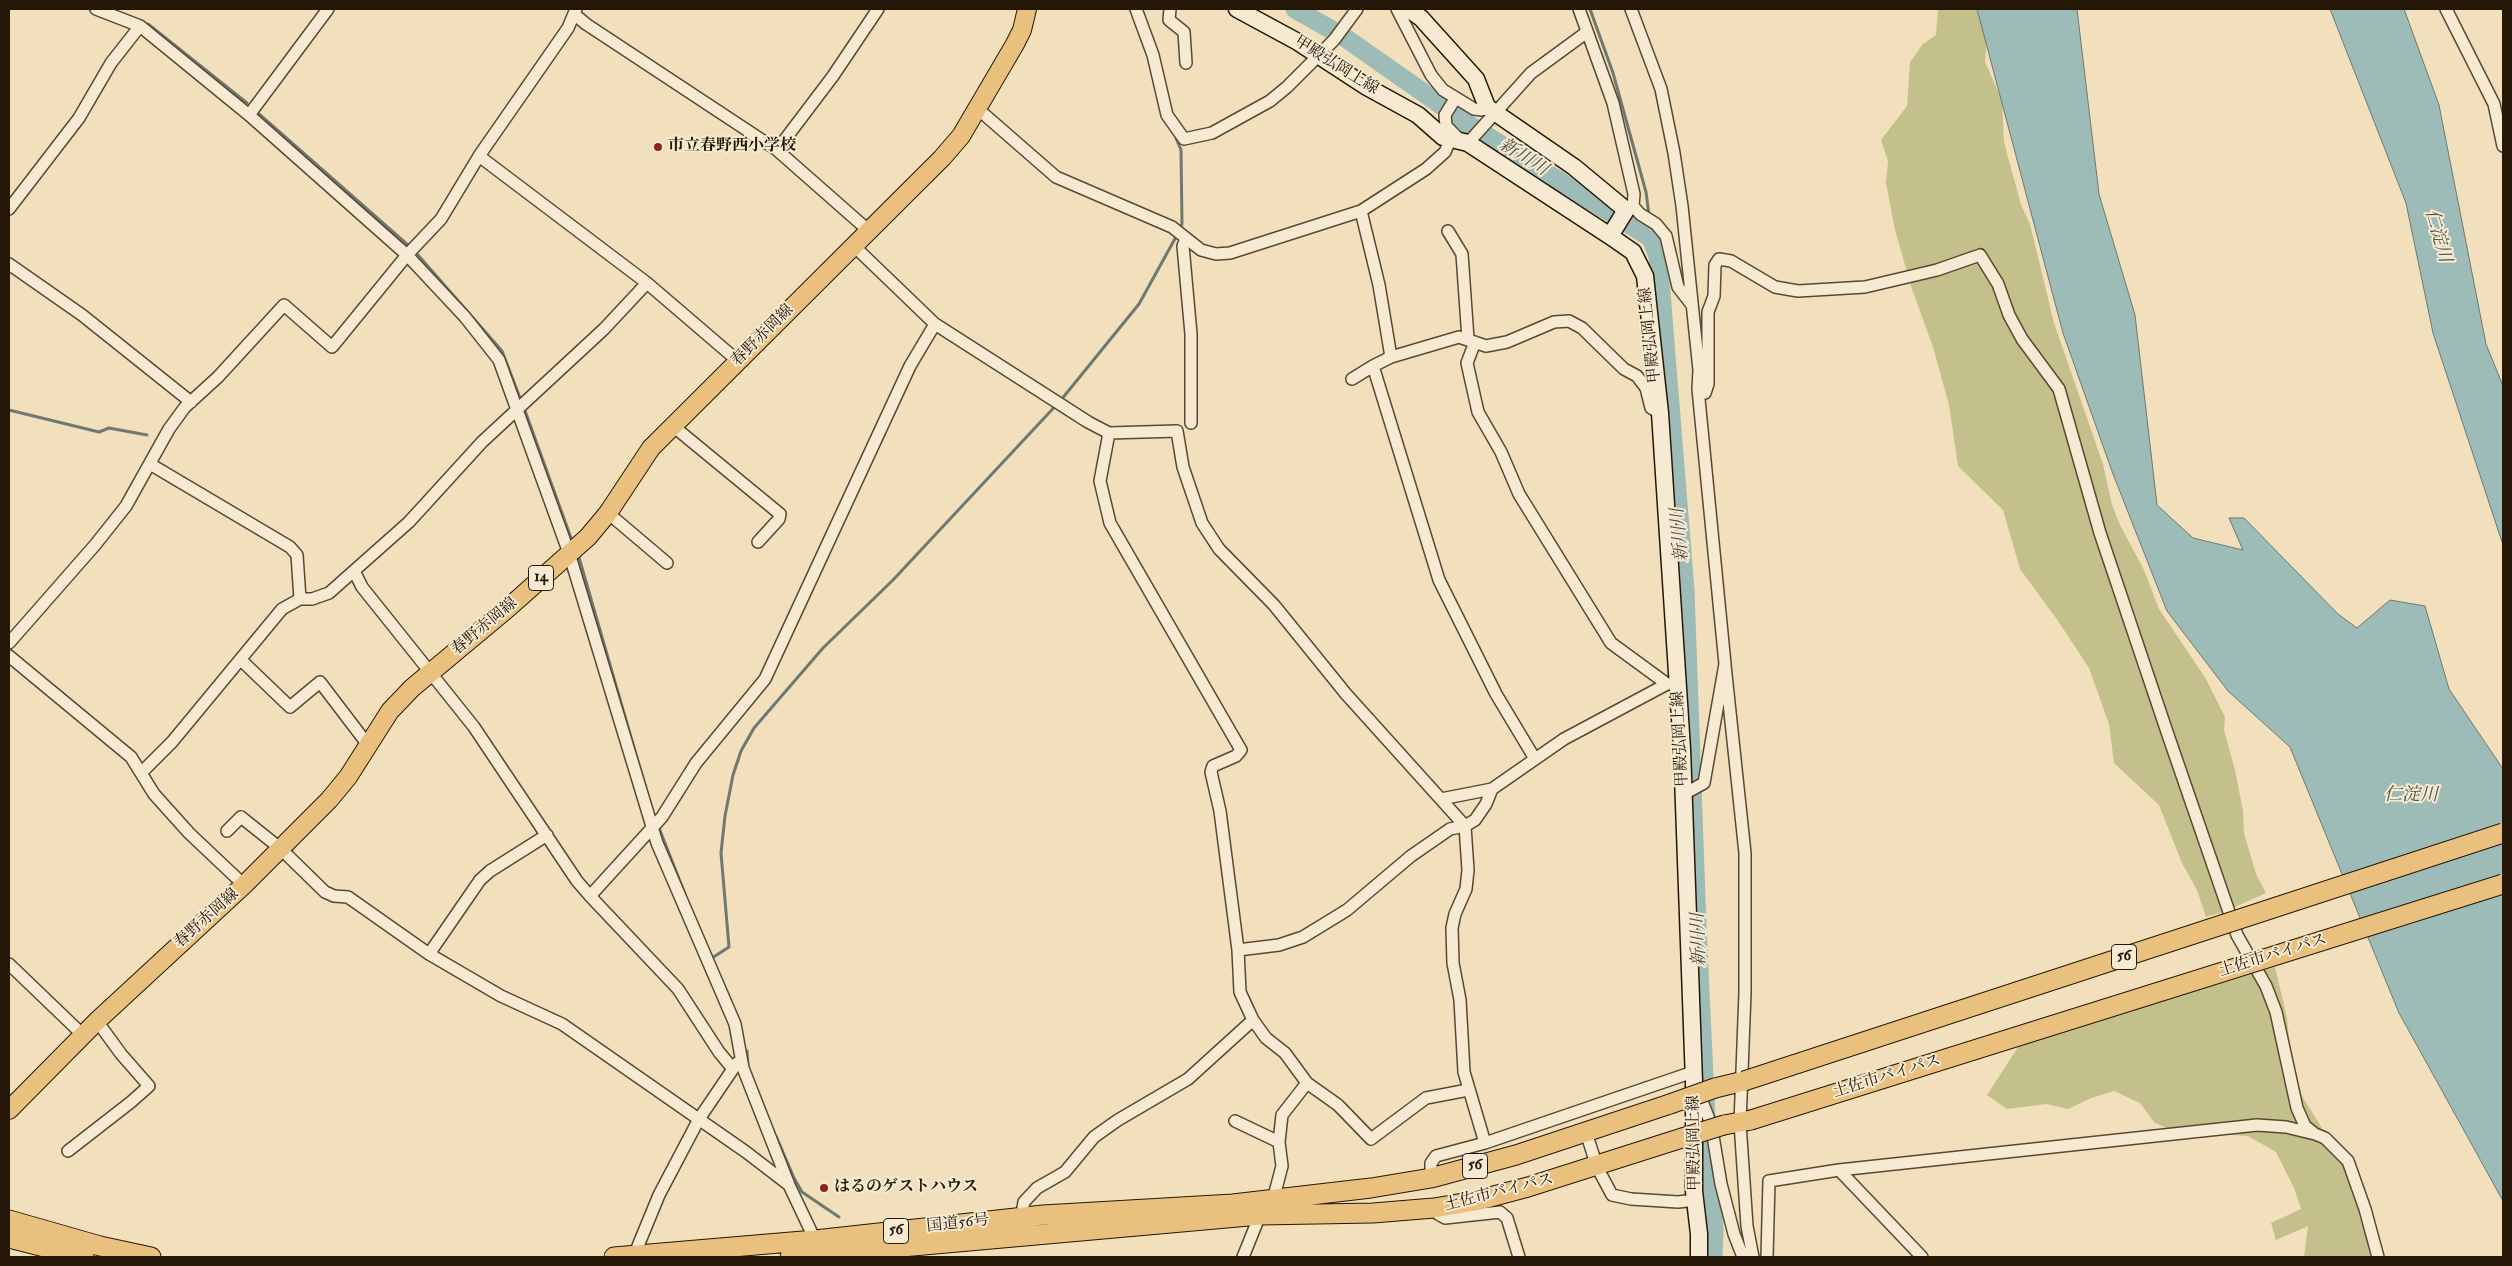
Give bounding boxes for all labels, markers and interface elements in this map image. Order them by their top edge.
street label: 甲殿弘岡上線 [1290,32,1382,100]
water label: 新川川 [1494,135,1552,181]
place label: 市立春野西小学校 [668,137,796,157]
marker: 市立春野西小学校 [652,141,664,153]
water label: 仁淀川 [2419,207,2455,265]
street label: 甲殿弘岡上線 [1636,286,1666,384]
street label: 春野赤岡線 [728,301,798,371]
water label: 新川川 [1668,507,1694,563]
road number: 14 [528,566,554,590]
street label: 春野赤岡線 [448,594,522,660]
street label: 甲殿弘岡上線 [1669,691,1693,787]
water label: 仁淀川 [2384,785,2438,807]
street label: 春野赤岡線 [171,885,243,953]
water label: 新川川 [1688,913,1712,967]
street label: 土佐市バイパス [2217,930,2329,982]
road number: 56 [2112,944,2136,970]
street label: 土佐市バイパス [1831,1051,1943,1103]
street label: 甲殿弘岡上線 [1685,1095,1705,1191]
road number: 56 [1462,1154,1488,1178]
street label: 土佐市バイパス [1442,1170,1556,1216]
place label: はるのゲストハウス [834,1178,978,1198]
marker: はるのゲストハウス [818,1182,830,1194]
street label: 国道56号 [926,1211,990,1237]
road number: 56 [884,1218,908,1244]

